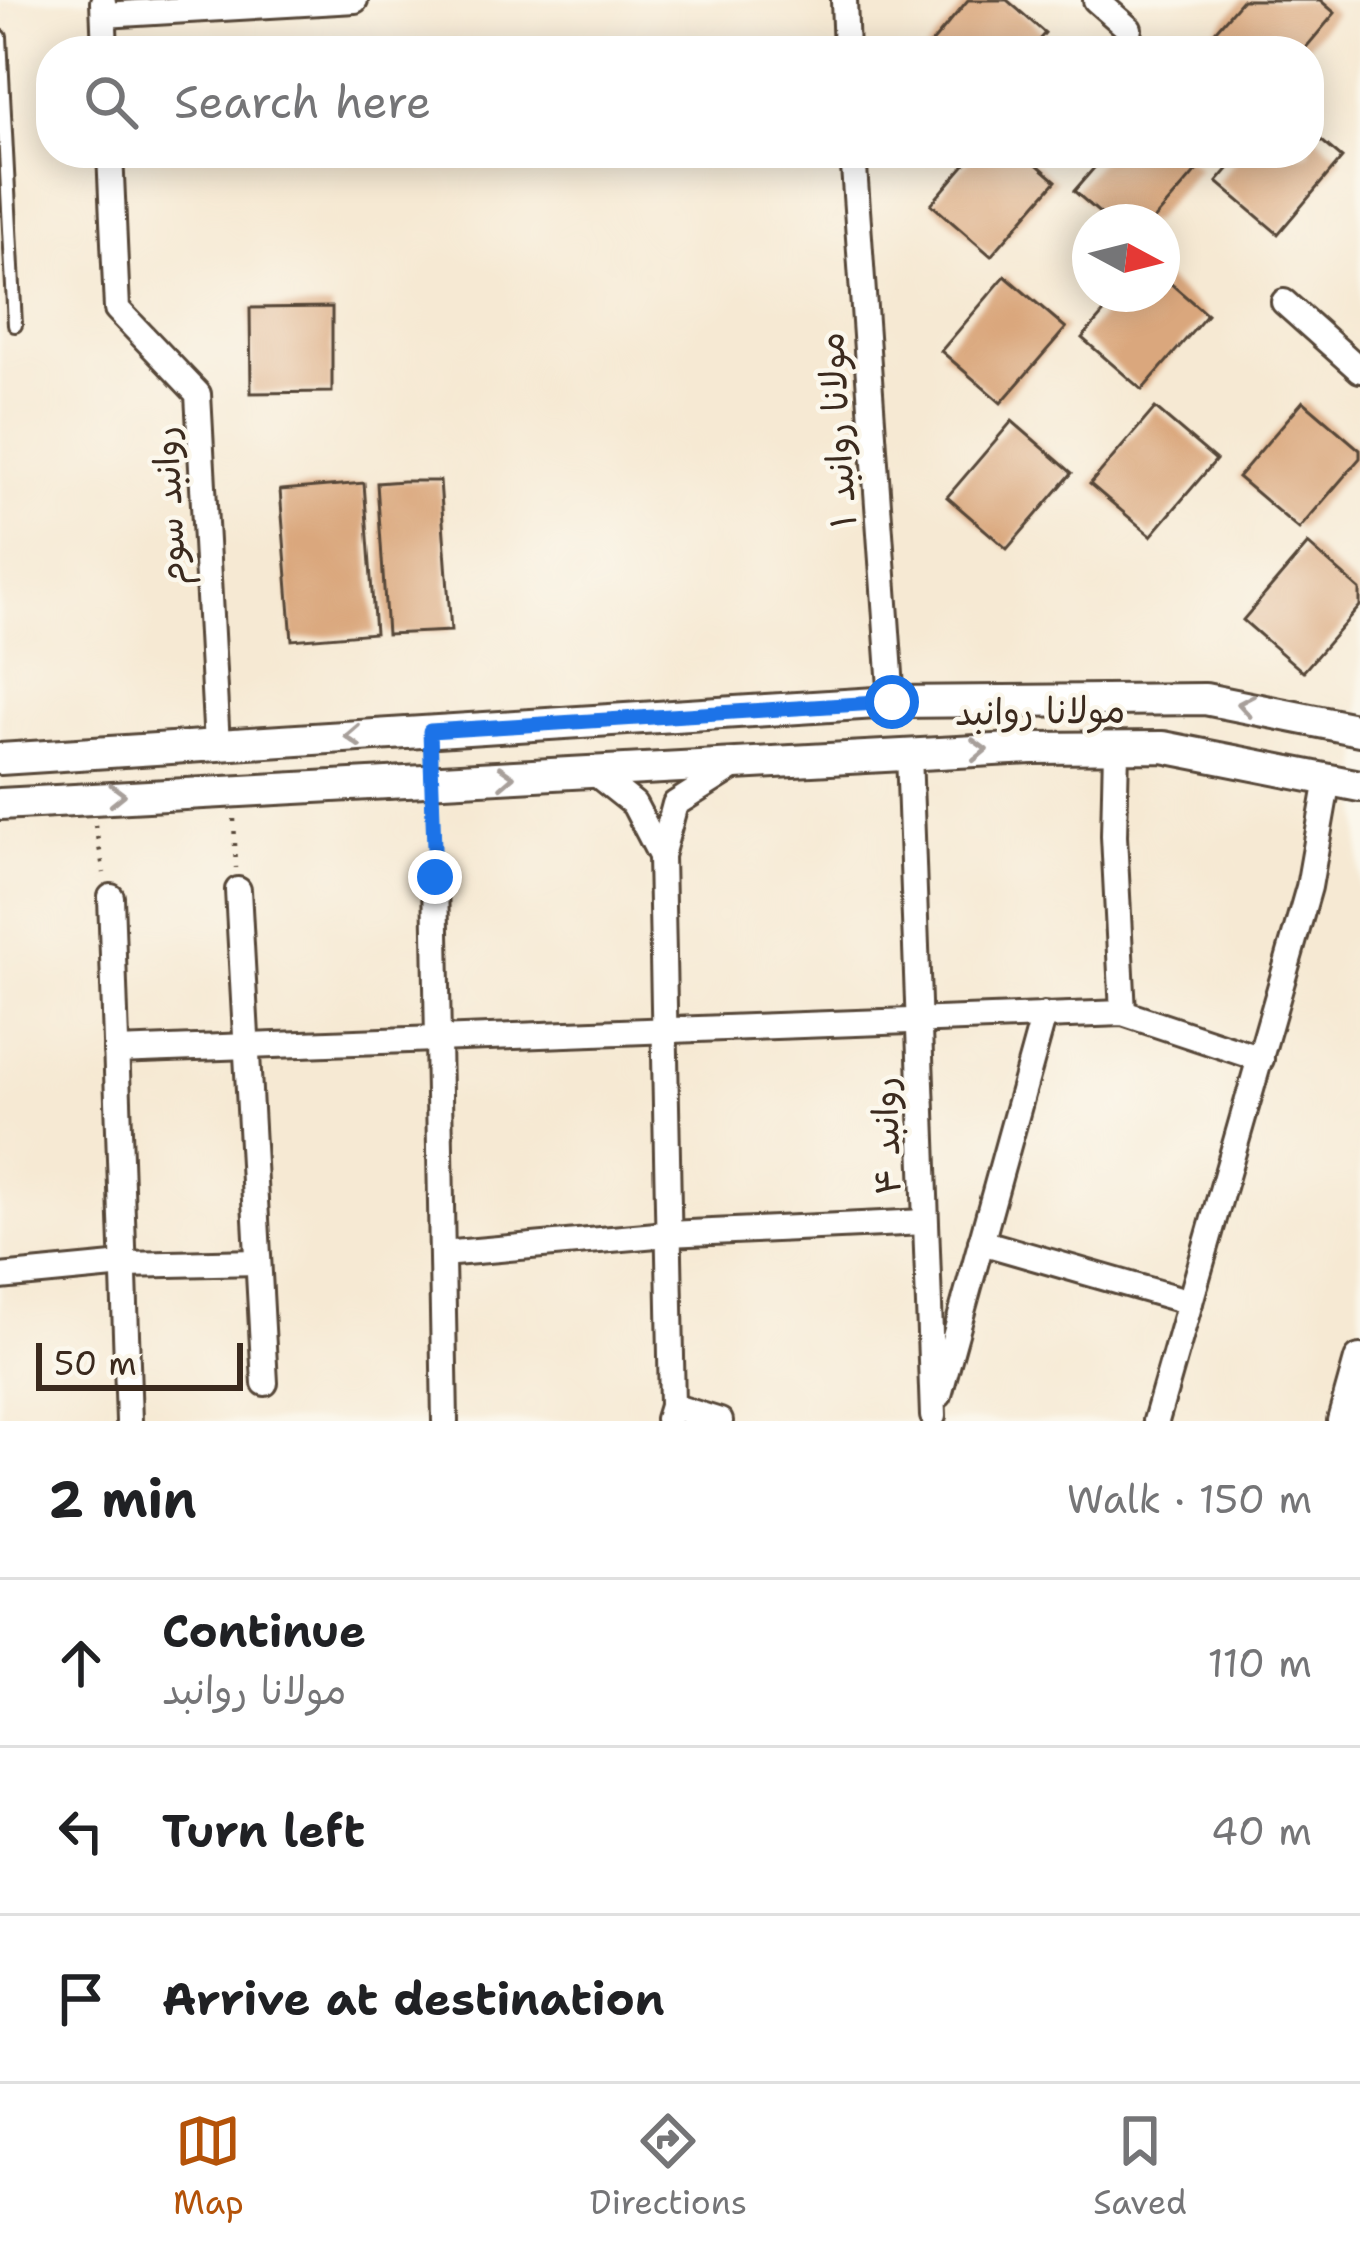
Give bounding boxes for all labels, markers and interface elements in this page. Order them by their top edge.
search box [36,36,1324,168]
icon: search [78,69,144,135]
text: Search here [174,72,431,132]
north arrow [1072,204,1180,312]
street label: مولانا روانبد ۱ [806,331,868,529]
street label: روانبد سوم [140,425,202,587]
route start [865,675,919,729]
street label: مولانا روانبد [954,685,1126,737]
one-way arrow [1236,694,1256,719]
one-way arrow [343,723,362,749]
one-way arrow [970,737,989,763]
one-way arrow [497,764,516,790]
one-way arrow [108,783,127,809]
route end [408,850,462,904]
street label: روانبد ۴ [859,1076,913,1196]
scale bar [36,1337,243,1390]
text: 50 m [54,1341,137,1386]
text: 2 min [48,1465,197,1533]
text: Walk · 150 m [1067,1473,1312,1525]
text: Continue [162,1601,366,1661]
icon: ahead [48,1630,114,1696]
text: 110 m [1208,1637,1312,1689]
text: مولانا روانبد [162,1664,347,1716]
icon: left [48,1798,114,1864]
text: Turn left [162,1801,365,1861]
text: 40 m [1211,1805,1312,1857]
icon: arrive [48,1966,114,2032]
text: Arrive at destination [162,1969,665,2029]
tab: Map [173,2108,244,2225]
tab: Directions [590,2108,747,2225]
tab: Saved [1093,2108,1187,2225]

